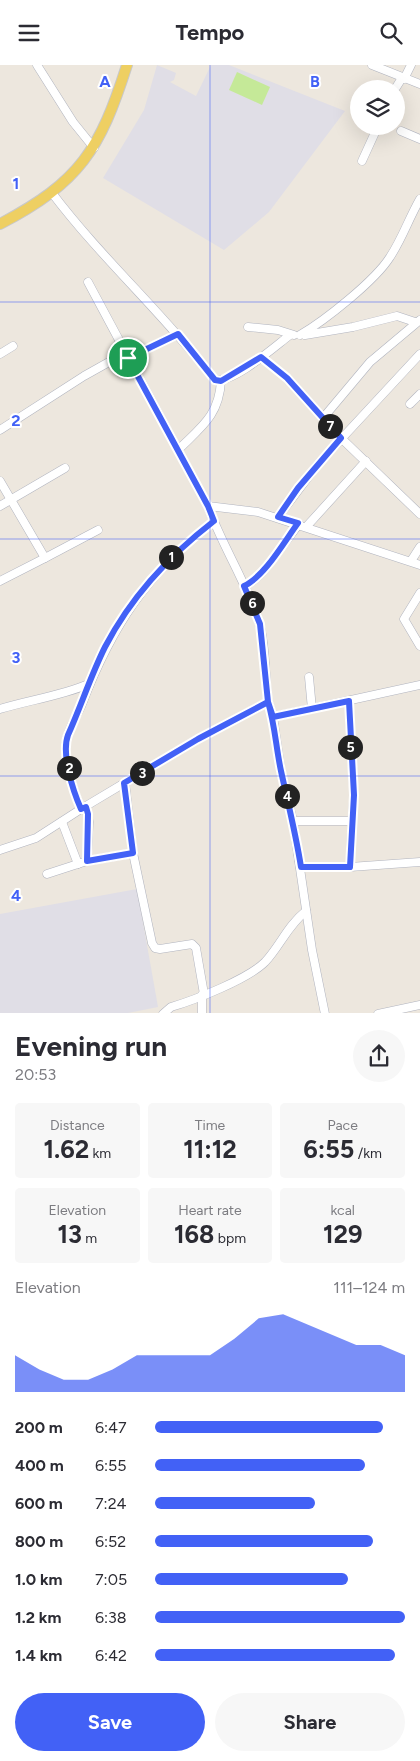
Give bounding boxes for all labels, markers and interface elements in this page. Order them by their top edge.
icon: menu [15,19,43,47]
text: Tempo [176,19,244,46]
icon: search [377,19,405,47]
text: A [99,72,111,91]
text: B [310,72,320,91]
map controls [350,80,405,135]
button: layers [350,80,405,135]
text: 1 [13,174,19,193]
pin [107,337,149,379]
icon: arrive [114,344,142,372]
text: 2 [11,411,21,430]
pin: 7 [318,413,342,439]
text: 7 [327,418,334,435]
pin: 1 [158,545,184,569]
text: 1 [169,549,174,566]
pin: 6 [240,591,264,615]
text: 6 [248,595,257,612]
text: 3 [12,648,21,667]
pin: 5 [338,735,362,759]
text: 5 [346,739,355,756]
pin: 2 [56,755,82,781]
text: 2 [65,760,74,777]
pin: 3 [130,761,154,785]
text: 3 [139,765,146,782]
pin: 4 [274,783,300,809]
text: 4 [283,788,292,805]
text: 4 [11,886,21,905]
text: Evening run [15,1029,167,1063]
button: share [353,1030,405,1082]
text: 20:53 [15,1065,56,1084]
text: Distance [50,1117,105,1134]
text: Time [195,1117,225,1134]
text: Pace [327,1117,358,1134]
text: 1.62 [43,1134,89,1164]
text: 11:12 [183,1134,237,1164]
text: 6:55 [303,1134,354,1164]
text: km [89,1145,111,1162]
text: /km [354,1145,382,1162]
text: Elevation [49,1202,106,1219]
text: Heart rate [178,1202,242,1219]
text: kcal [330,1202,355,1219]
text: 13 [57,1219,82,1249]
text: 168 [174,1219,214,1249]
text: 129 [323,1219,362,1249]
text: m [82,1230,97,1247]
text: bpm [214,1230,246,1247]
text: Elevation [15,1278,81,1297]
text: 111–124 m [333,1278,405,1297]
text: 200 m [15,1418,63,1437]
text: 6:47 [95,1418,127,1437]
text: 400 m [15,1456,64,1475]
text: 6:55 [95,1456,127,1475]
text: 600 m [15,1494,63,1513]
text: 7:24 [95,1494,127,1513]
text: 800 m [15,1532,63,1551]
text: 6:52 [95,1532,126,1551]
text: 1.0 km [15,1570,62,1589]
text: 7:05 [95,1570,127,1589]
text: 1.2 km [15,1608,61,1627]
text: 6:38 [95,1608,127,1627]
text: 1.4 km [15,1646,62,1665]
text: 6:42 [95,1646,127,1665]
button: Save [15,1693,205,1751]
button: Share [215,1693,405,1751]

